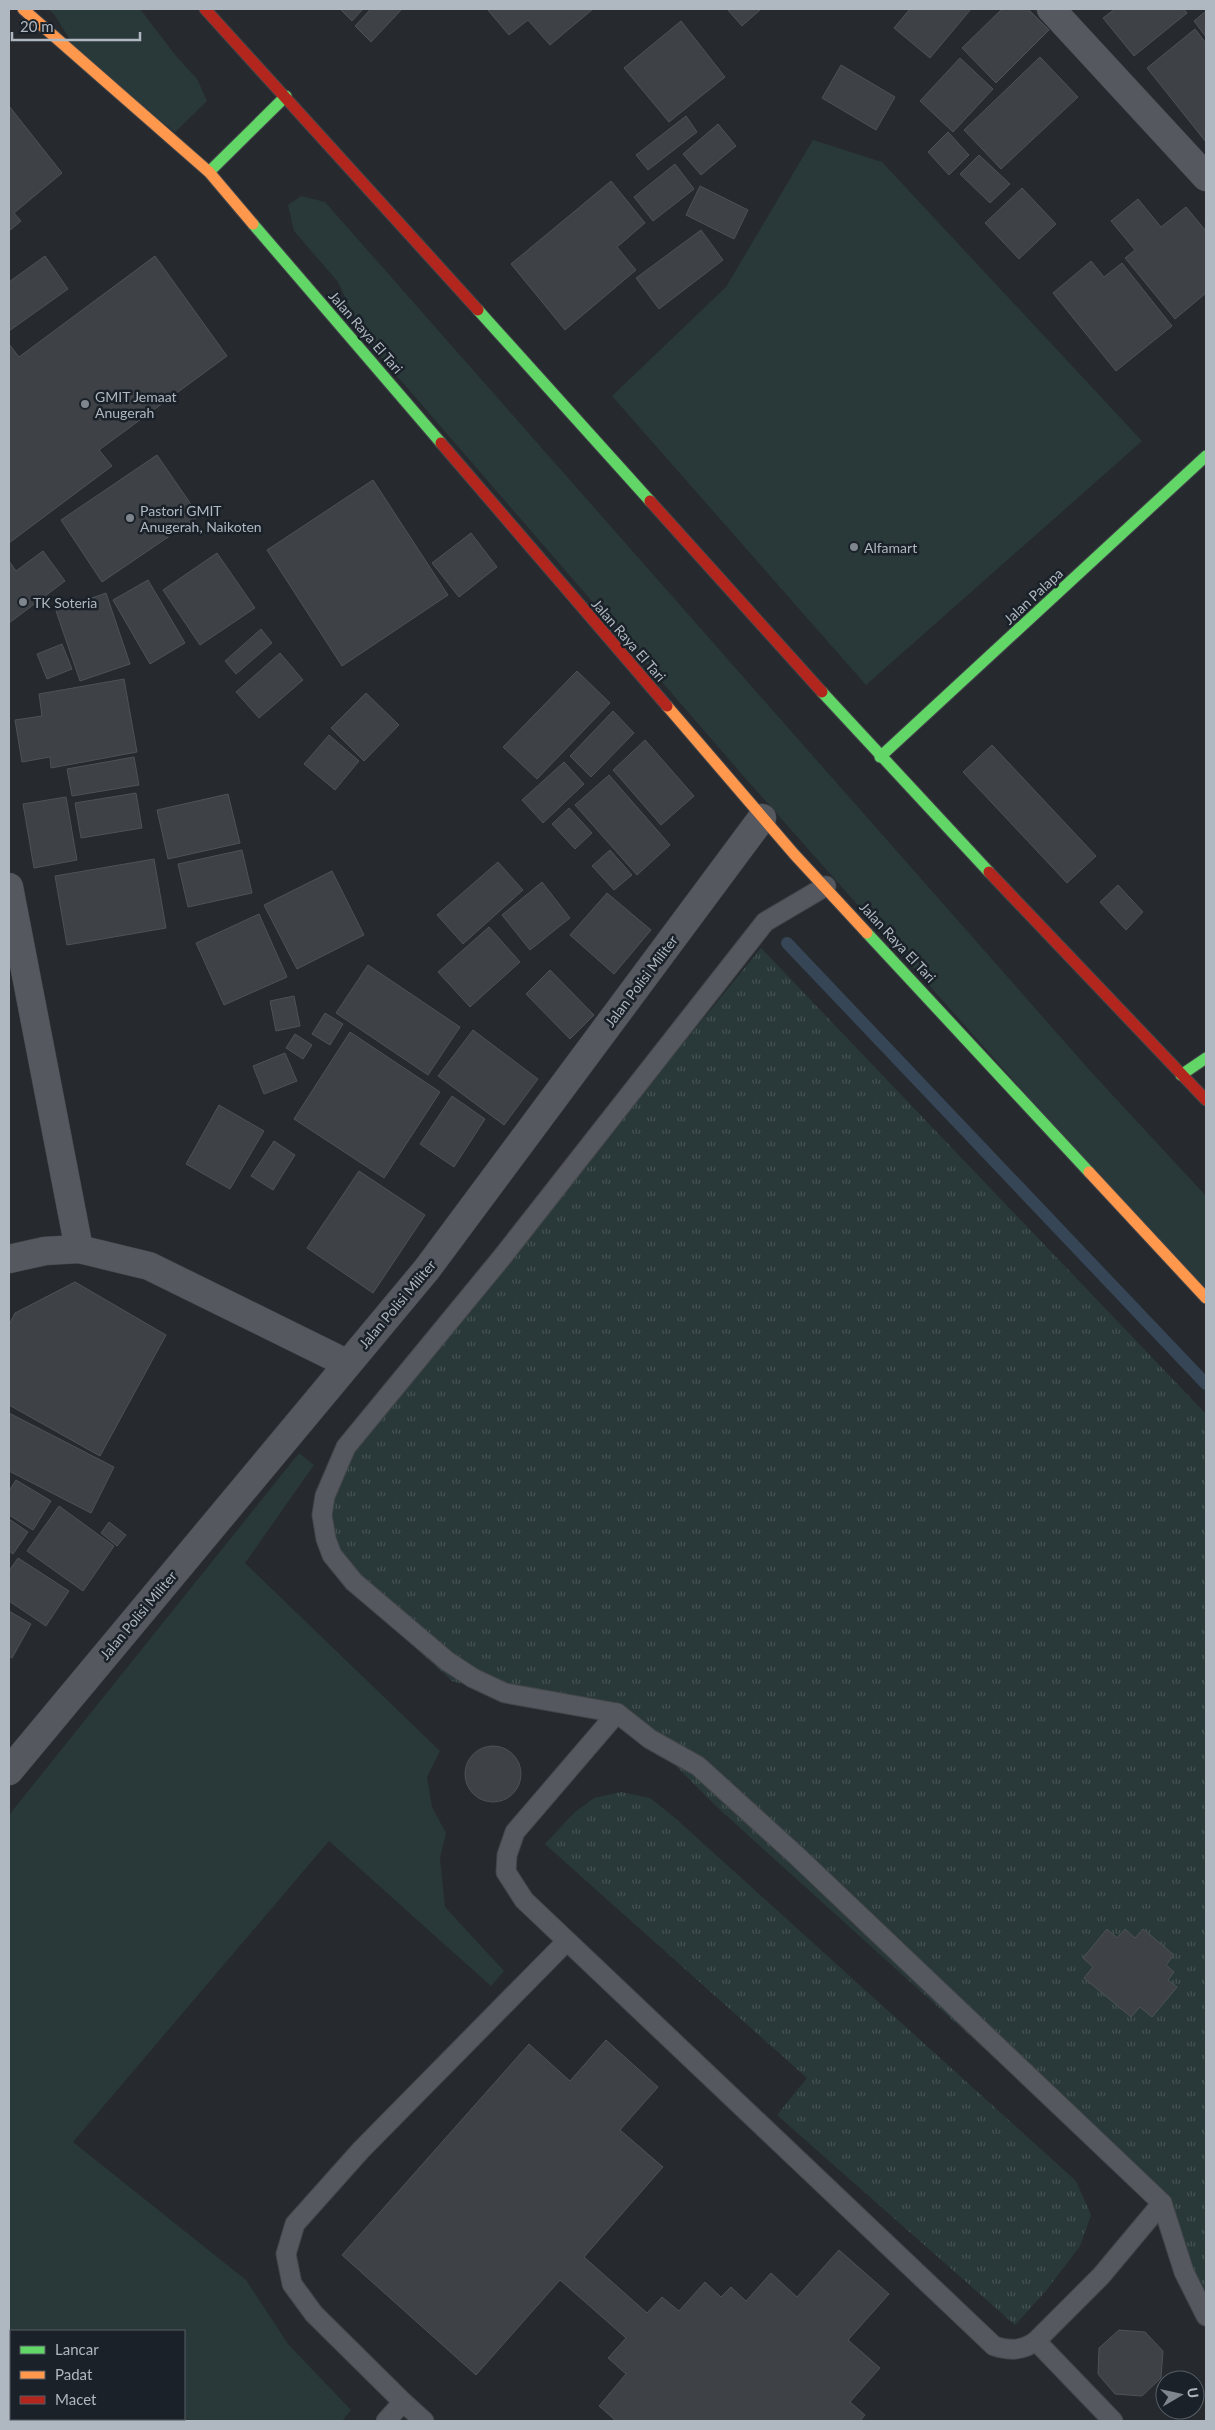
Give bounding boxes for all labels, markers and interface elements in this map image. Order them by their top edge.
scale bar [12,10,140,42]
text: 20 m [20,17,54,35]
street label: Jalan Raya El Tari [326,287,406,377]
place label: GMIT Jemaat Anugerah [95,388,177,421]
marker: GMIT Jemaat Anugerah [79,398,91,410]
place label: Pastori GMIT Anugerah, Naikoten [140,502,262,535]
marker: Pastori GMIT Anugerah, Naikoten [124,512,136,524]
place label: Alfamart [864,539,917,556]
marker: Alfamart [848,541,860,553]
street label: Jalan Palapa [1000,564,1066,628]
place label: TK Soteria [33,594,97,611]
street label: Jalan Raya El Tari [589,595,669,685]
marker: TK Soteria [17,596,29,608]
street label: Jalan Raya El Tari [856,898,940,986]
street label: Jalan Polisi Militer [601,932,681,1030]
street label: Jalan Polisi Militer [355,1256,439,1352]
street label: Jalan Polisi Militer [96,1567,180,1663]
legend [10,2330,185,2420]
text: Lancar [55,2340,99,2358]
text: Padat [55,2365,93,2383]
north arrow [1155,2370,1205,2420]
text: U [1184,2386,1203,2399]
text: Macet [55,2390,97,2408]

